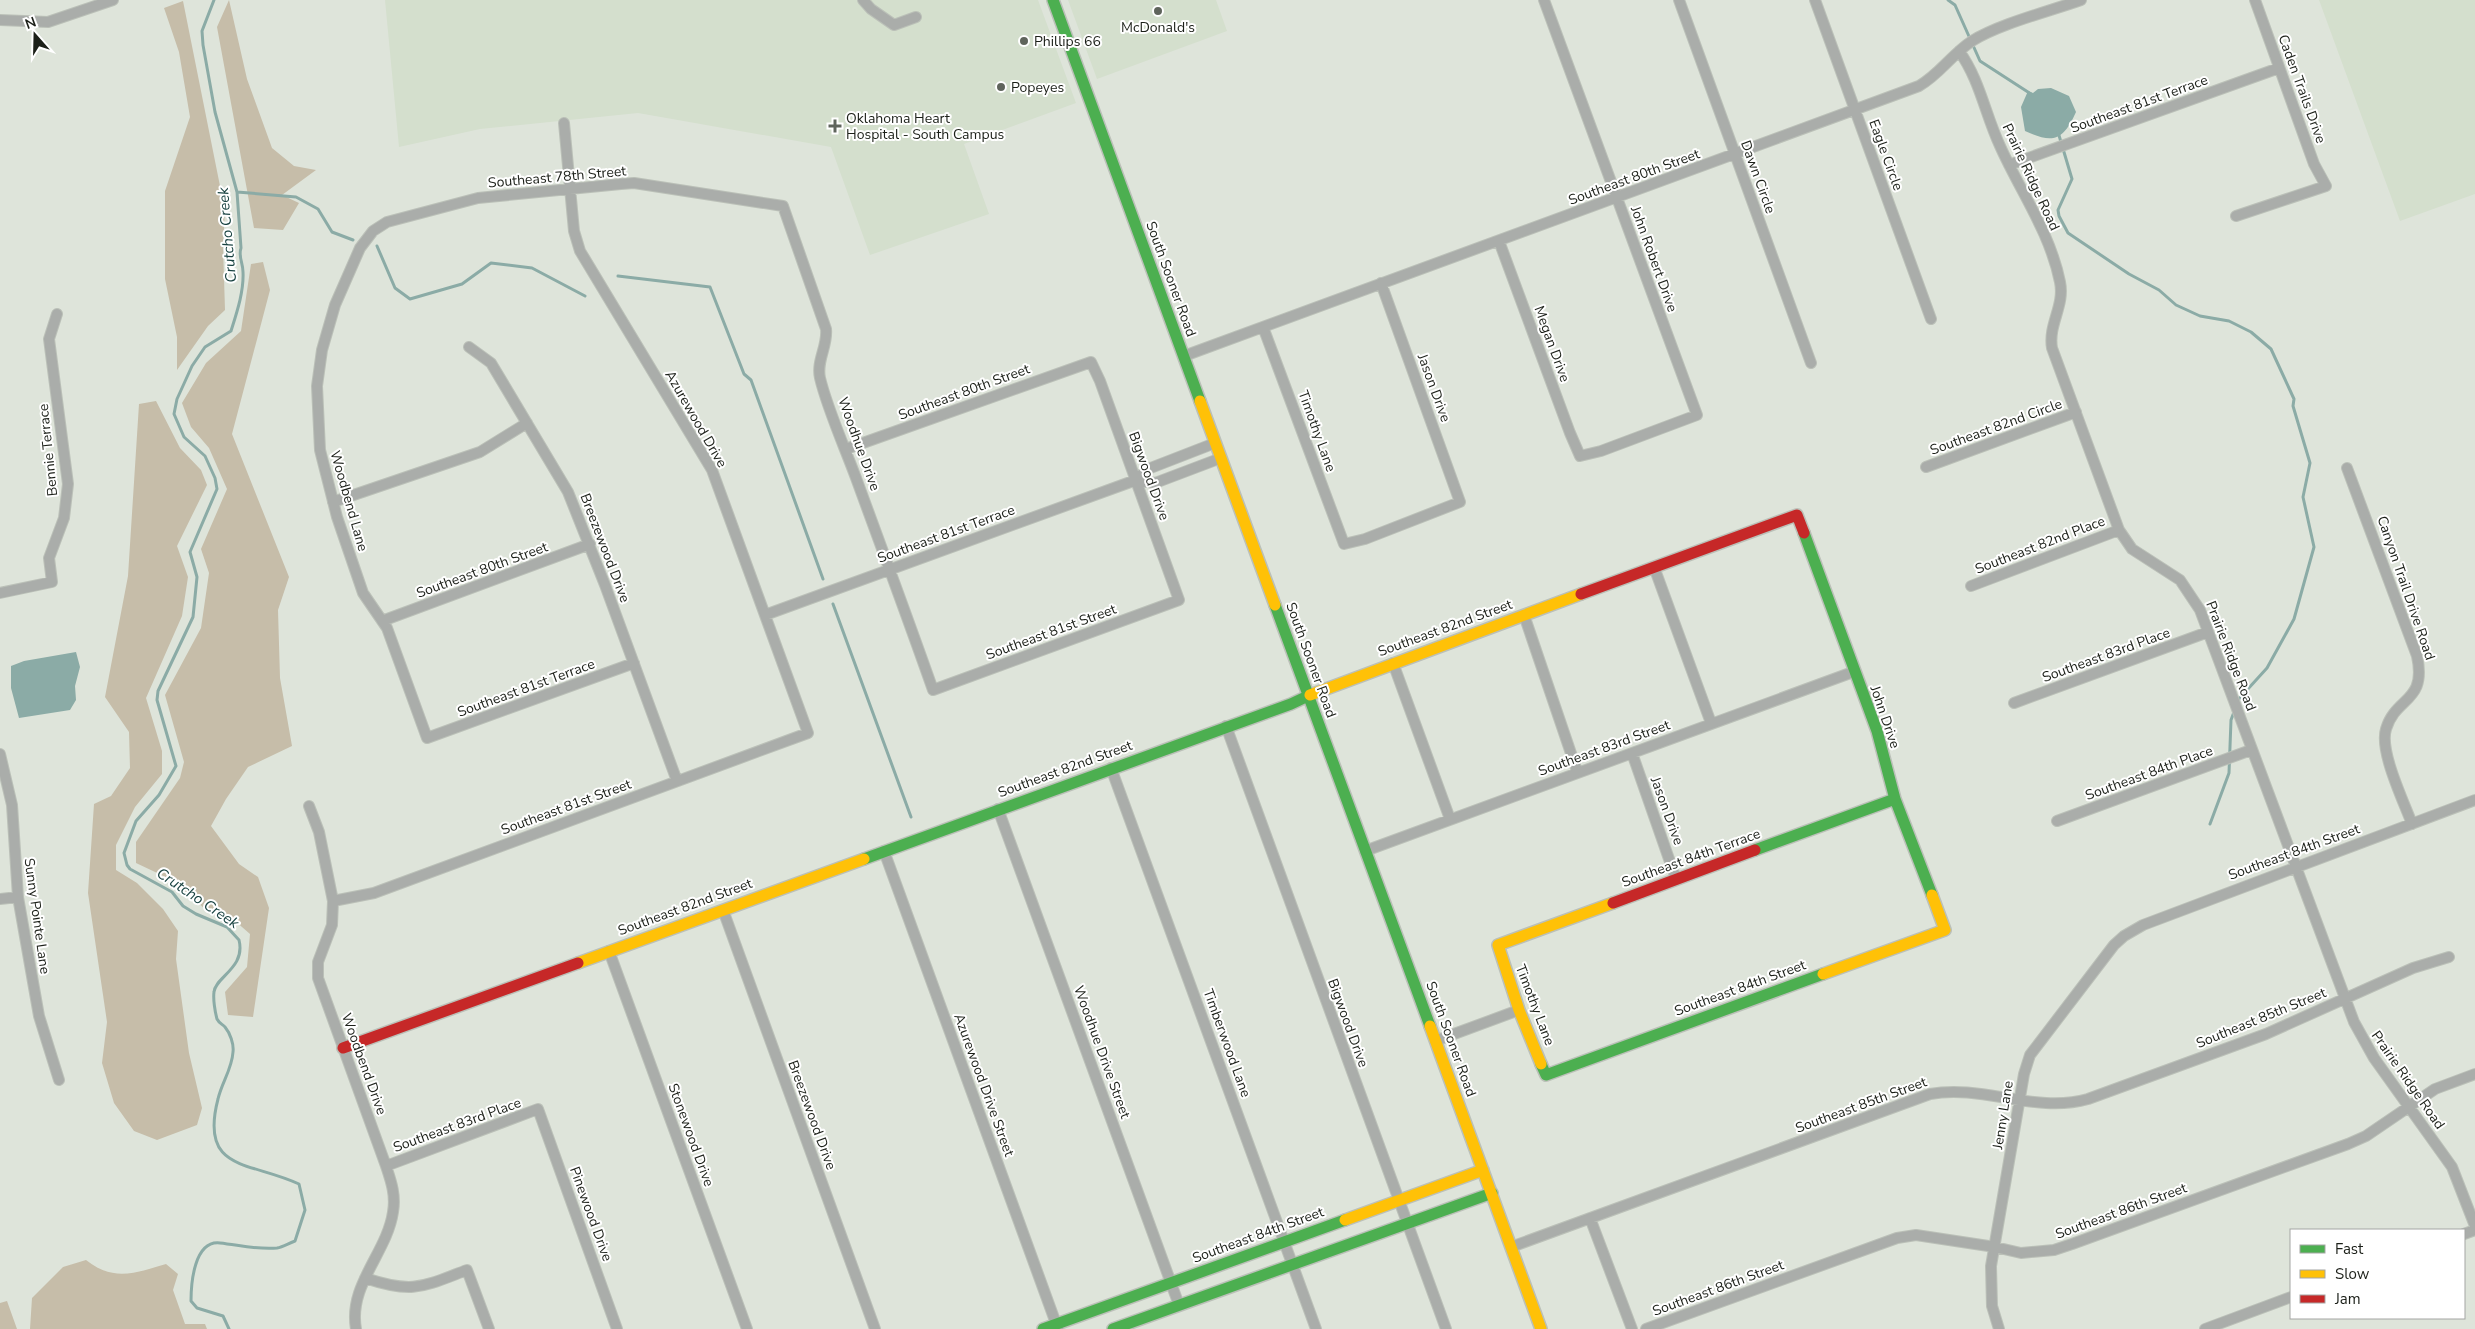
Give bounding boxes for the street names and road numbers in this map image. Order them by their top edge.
street label: Caden Trails Drive [2274,32,2330,146]
street label: Southeast 81st Terrace [2068,70,2210,138]
street label: Eagle Circle [1864,117,1908,193]
street label: Prairie Ridge Road [1998,120,2064,234]
street label: Dawn Circle [1736,138,1780,216]
street label: Southeast 80th Street [1566,144,1702,210]
street label: Southeast 78th Street [487,161,627,193]
street label: John Robert Drive [1626,202,1682,315]
street label: South Sooner Road [1141,219,1201,339]
street label: Megan Drive [1529,303,1575,385]
street label: Jason Drive [1413,350,1455,425]
street label: Southeast 80th Street [896,359,1032,425]
street label: Azurewood Drive [661,367,731,471]
street label: Timothy Lane [1293,388,1341,474]
street label: Southeast 82nd Circle [1927,394,2065,460]
street label: Woodhue Drive [833,395,885,493]
street label: Bennie Terrace [34,403,62,497]
street label: Bigwood Drive [1124,429,1174,523]
street label: Woodbend Lane [326,448,372,554]
street label: Breezewood Drive [575,491,635,605]
street label: Southeast 81st Terrace [875,500,1017,568]
street label: Southeast 82nd Place [1972,511,2108,579]
street label: Canyon Trail Drive Road [2372,514,2440,662]
street label: Southeast 80th Street [414,537,550,603]
street label: Southeast 82nd Street [1375,595,1515,661]
street label: Prairie Ridge Road [2201,598,2261,714]
street label: Southeast 81st Street [983,600,1119,664]
street label: South Sooner Road [1281,600,1341,720]
street label: Southeast 83rd Place [2039,623,2173,687]
street label: Southeast 81st Terrace [455,654,597,722]
street label: John Drive [1865,682,1905,751]
street label: Southeast 83rd Street [1536,715,1673,781]
street label: Southeast 82nd Street [995,736,1135,802]
street label: Southeast 84th Place [2083,741,2215,805]
street label: Jason Drive [1646,773,1688,848]
street label: Southeast 81st Street [498,775,634,839]
street label: Southeast 84th Street [2226,819,2362,885]
street label: Southeast 84th Terrace [1619,824,1763,892]
street label: Sunny Pointe Lane [19,857,55,975]
street label: Southeast 82nd Street [615,874,755,940]
street label: Southeast 84th Street [1672,955,1808,1021]
street label: Timothy Lane [1511,962,1559,1048]
street label: Bigwood Drive [1323,976,1373,1070]
street label: South Sooner Road [1421,979,1481,1099]
street label: Woodhue Drive Street [1069,983,1135,1121]
street label: Southeast 85th Street [2193,983,2329,1053]
street label: Timberwood Lane [1199,986,1255,1100]
street label: Woodbend Drive [337,1011,391,1117]
street label: Azurewood Drive Street [949,1011,1019,1159]
street label: Prairie Ridge Road [2367,1027,2449,1133]
street label: Breezewood Drive [783,1058,841,1172]
street label: Southeast 85th Street [1793,1072,1929,1138]
street label: Jenny Lane [1988,1079,2018,1152]
street label: Stonewood Drive [663,1081,719,1189]
street label: Southeast 83rd Place [390,1093,524,1157]
street label: Pinewood Drive [565,1164,617,1264]
street label: Southeast 86th Street [2053,1178,2189,1244]
street label: Southeast 84th Street [1190,1202,1326,1268]
street label: Southeast 86th Street [1650,1255,1786,1321]

